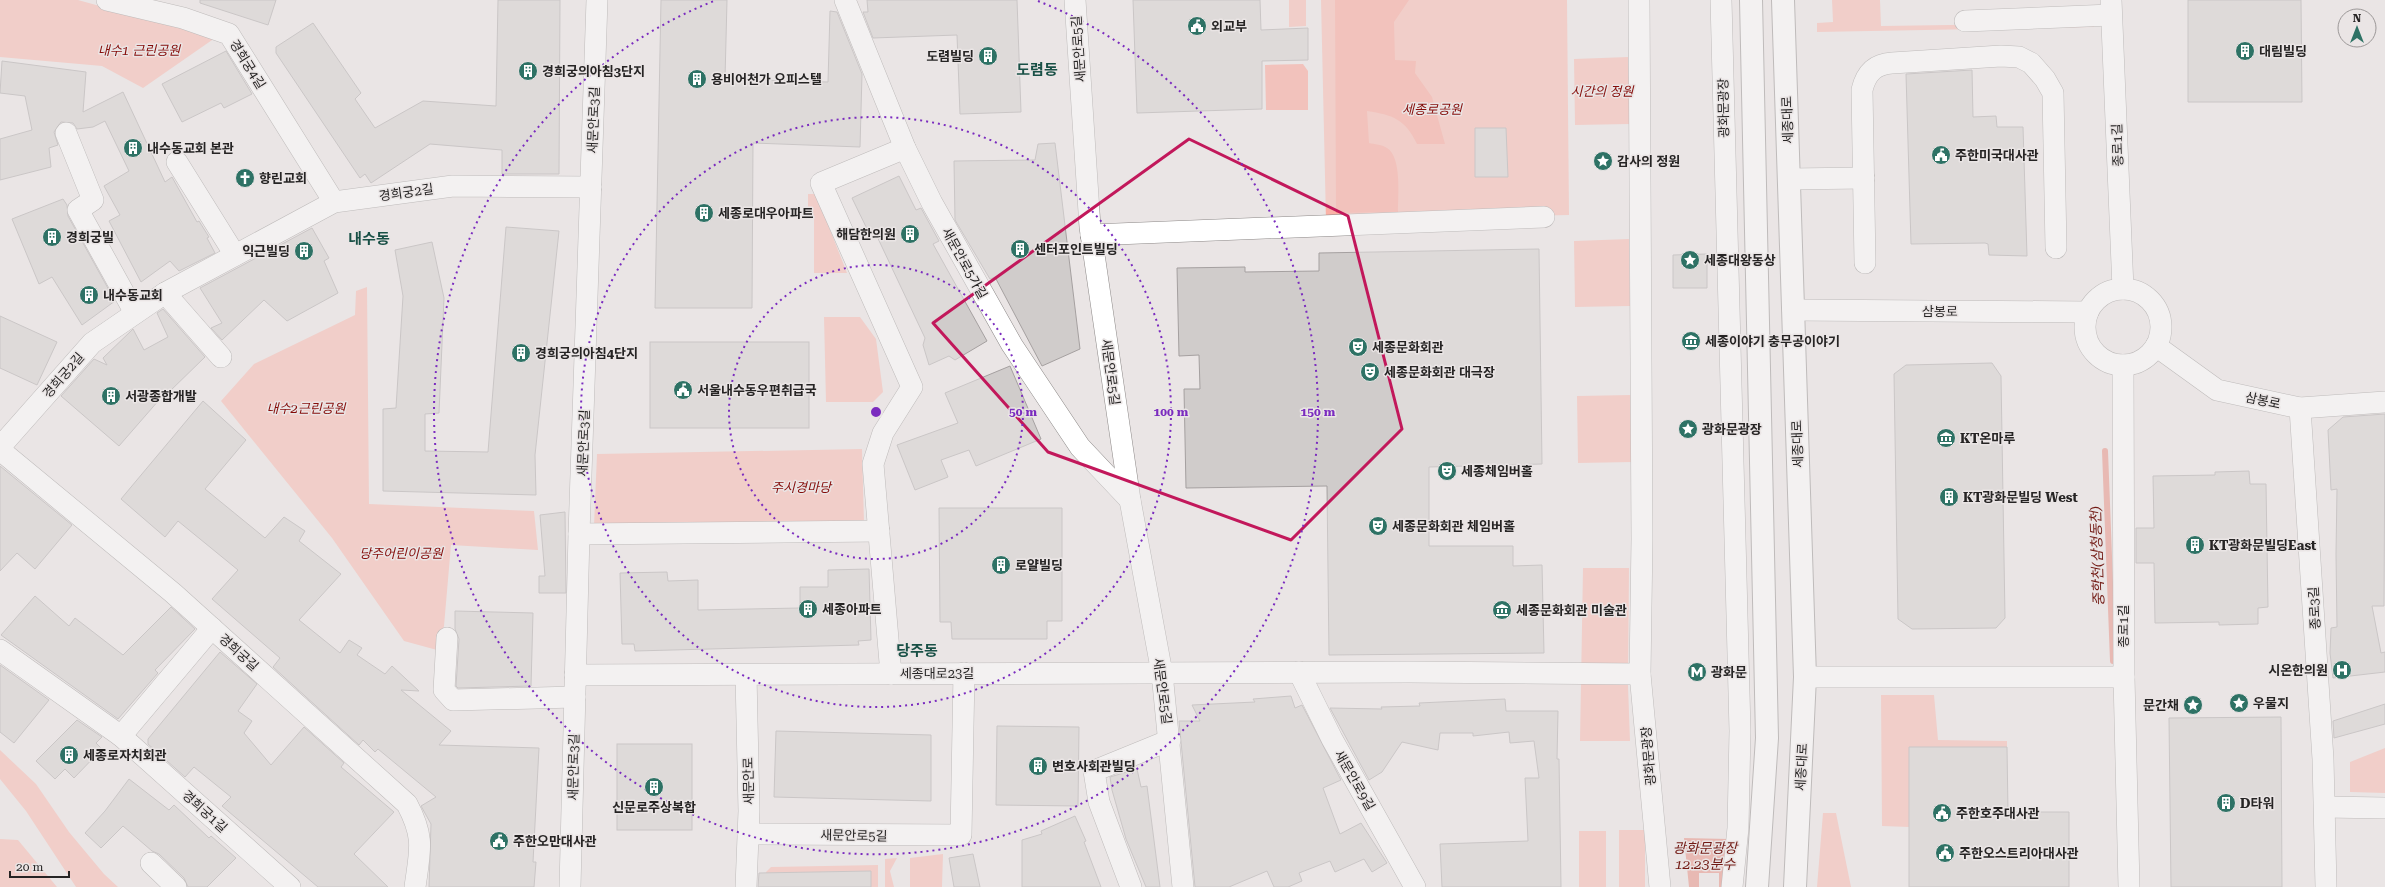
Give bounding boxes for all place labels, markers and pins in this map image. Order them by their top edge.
public building icon: 외교부 [1186,15,1208,37]
place label: 외교부 [1211,19,1247,34]
building icon: 대림빌딩 [2234,40,2256,62]
place label: 대림빌딩 [2259,44,2307,59]
building icon: 도렴빌딩 [977,45,999,67]
place label: 도렴빌딩 [926,49,974,64]
building icon: 경희궁의아침3단지 [517,60,539,82]
place label: 경희궁의아침3단지 [542,64,645,79]
building icon: 용비어천가 오피스텔 [686,68,708,90]
place label: 용비어천가 오피스텔 [711,72,822,87]
building icon: 내수동교회 본관 [122,137,144,159]
place label: 내수동교회 본관 [147,141,234,156]
public building icon: 주한미국대사관 [1930,144,1952,166]
place label: 주한미국대사관 [1955,148,2039,163]
place icon: 감사의 정원 [1592,150,1614,172]
place label: 감사의 정원 [1617,154,1680,169]
church icon: 향린교회 [234,167,256,189]
place label: 향린교회 [259,171,307,186]
building icon: 세종로대우아파트 [693,202,715,224]
place label: 세종로대우아파트 [718,206,814,221]
building icon: 해담한의원 [899,223,921,245]
building icon: 경희궁빌 [41,226,63,248]
place label: 해담한의원 [836,227,896,242]
place label: 경희궁빌 [66,230,114,245]
building icon: 센터포인트빌딩 [1009,238,1031,260]
building icon: 익근빌딩 [293,240,315,262]
place label: 센터포인트빌딩 [1034,242,1118,257]
place label: 익근빌딩 [242,244,290,259]
place icon: 세종대왕동상 [1679,249,1701,271]
place label: 세종대왕동상 [1704,253,1776,268]
building icon: 내수동교회 [78,284,100,306]
place label: 내수동교회 [103,288,163,303]
museum icon: 세종이야기 충무공이야기 [1680,330,1702,352]
place label: 세종이야기 충무공이야기 [1705,334,1840,349]
theatre icon: 세종문화회관 [1347,336,1369,358]
place label: 세종문화회관 [1372,340,1444,355]
building icon: 경희궁의아침4단지 [510,342,532,364]
place label: 경희궁의아침4단지 [535,346,638,361]
theatre icon: 세종문화회관 대극장 [1359,361,1381,383]
place label: 세종문화회관 대극장 [1384,365,1495,380]
public building icon: 서울내수동우편취급국 [672,379,694,401]
place label: 서울내수동우편취급국 [697,383,817,398]
building icon: 서광종합개발 [100,385,122,407]
place label: 서광종합개발 [125,389,197,404]
centre of rings [869,405,883,419]
place icon: 광화문광장 [1677,418,1699,440]
place label: 광화문광장 [1702,422,1762,437]
museum icon: KT온마루 [1935,427,1957,449]
place label: KT온마루 [1960,431,2015,446]
theatre icon: 세종체임버홀 [1436,460,1458,482]
place label: 세종체임버홀 [1461,464,1533,479]
building icon: KT광화문빌딩 West [1938,486,1960,508]
place label: KT광화문빌딩 West [1963,490,2078,505]
theatre icon: 세종문화회관 체임버홀 [1367,515,1389,537]
place label: 세종문화회관 체임버홀 [1392,519,1515,534]
building icon: KT광화문빌딩East [2184,534,2206,556]
place label: KT광화문빌딩East [2209,538,2317,553]
building icon: 로얄빌딩 [990,554,1012,576]
place label: 로얄빌딩 [1015,558,1063,573]
building icon: 세종아파트 [797,598,819,620]
museum icon: 세종문화회관 미술관 [1491,599,1513,621]
place label: 세종아파트 [822,602,882,617]
place label: 세종문화회관 미술관 [1516,603,1627,618]
hospital icon: 시온한의원 [2331,659,2353,681]
metro station icon: 광화문 [1686,661,1708,683]
place label: 시온한의원 [2268,663,2328,678]
place label: 광화문 [1711,665,1747,680]
place icon: 우물지 [2228,692,2250,714]
place icon: 문간채 [2182,694,2204,716]
place label: 우물지 [2253,696,2289,711]
place label: 문간채 [2143,698,2179,713]
building icon: 세종로자치회관 [58,744,80,766]
place label: 세종로자치회관 [83,748,167,763]
building icon: 변호사회관빌딩 [1027,755,1049,777]
place label: 변호사회관빌딩 [1052,759,1136,774]
building icon: 신문로주상복합 [643,776,665,798]
building icon: D타워 [2215,792,2237,814]
place label: D타워 [2240,796,2274,811]
place label: 신문로주상복합 [612,800,696,815]
public building icon: 주한호주대사관 [1931,802,1953,824]
place label: 주한호주대사관 [1956,806,2040,821]
public building icon: 주한오만대사관 [488,830,510,852]
place label: 주한오만대사관 [513,834,597,849]
public building icon: 주한오스트리아대사관 [1934,842,1956,864]
place label: 주한오스트리아대사관 [1959,846,2079,861]

